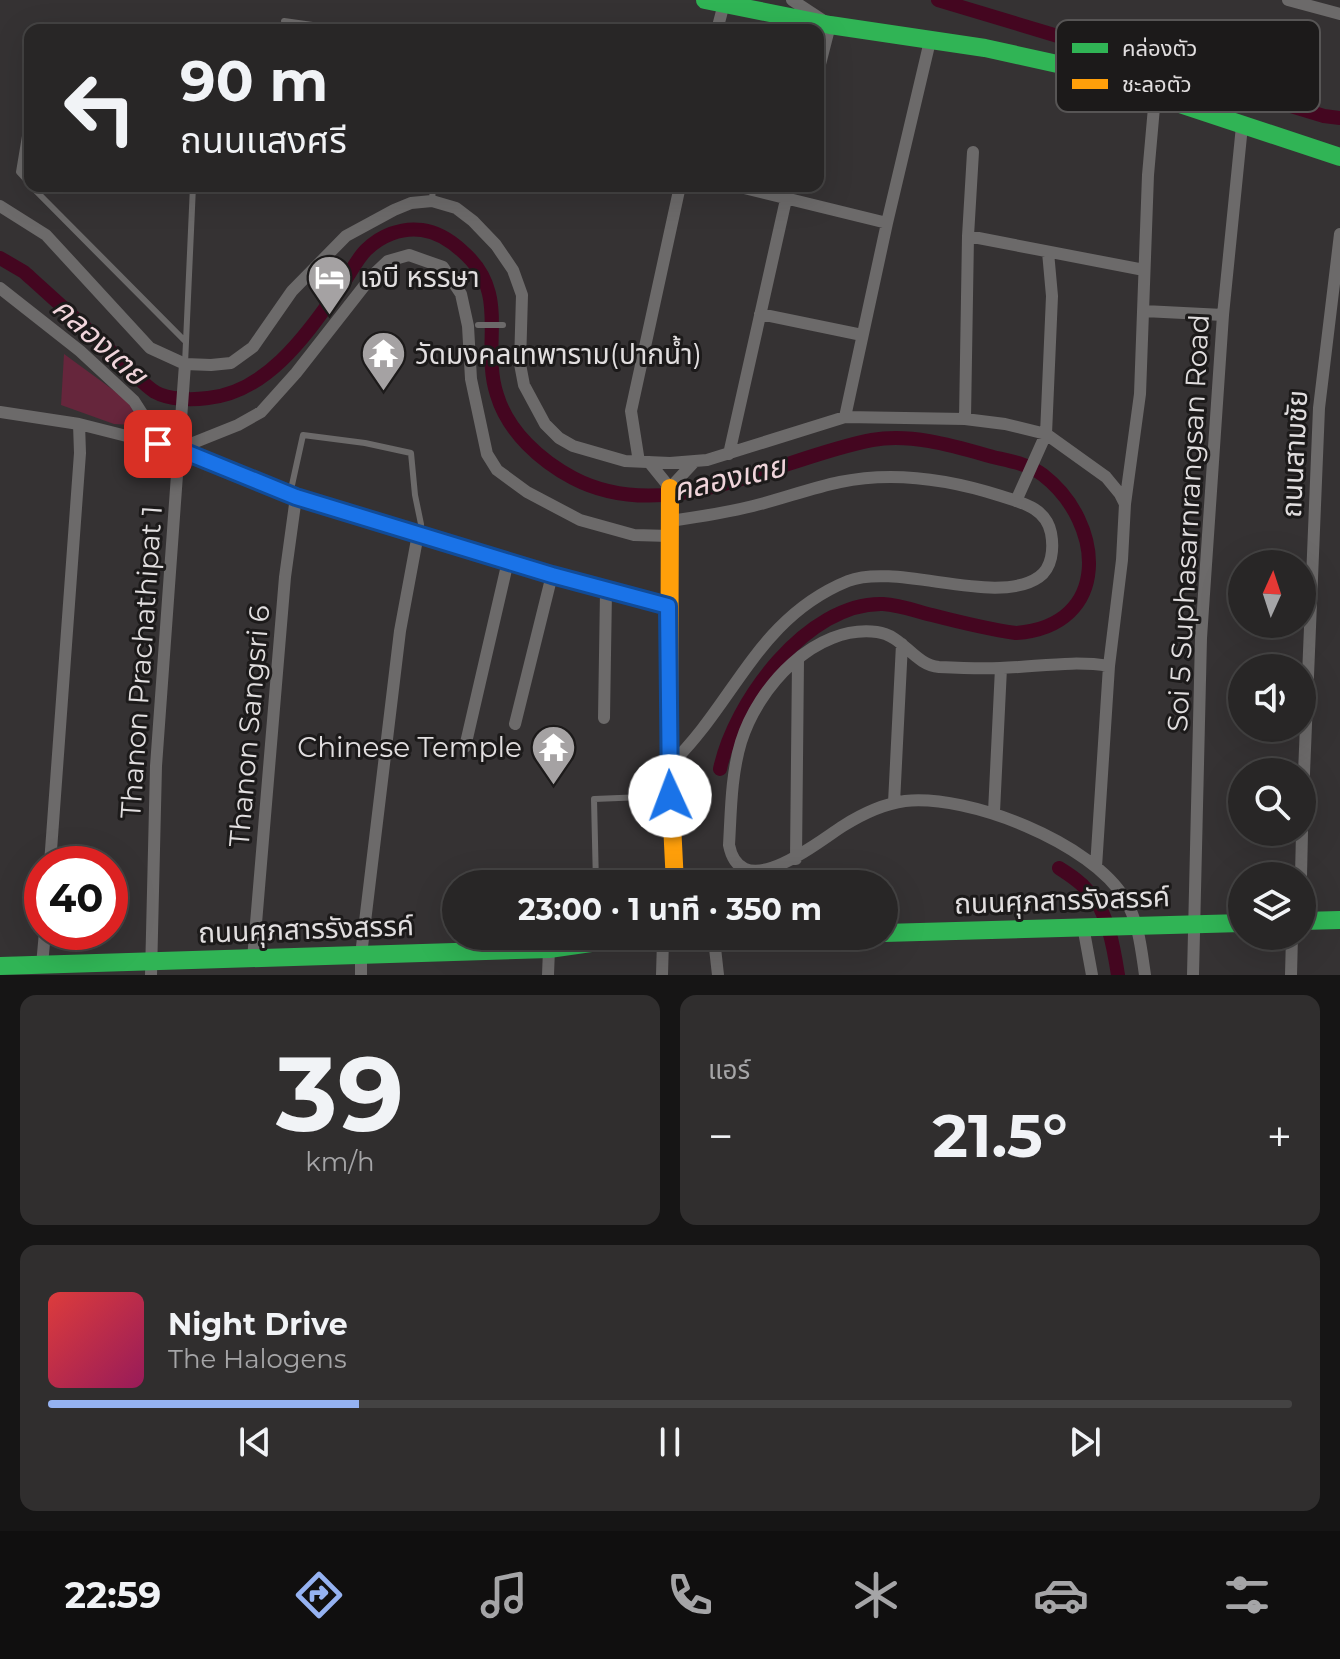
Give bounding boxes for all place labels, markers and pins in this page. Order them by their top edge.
hotel icon: เจบี หรรษา [305,253,353,316]
place label: เจบี หรรษา [360,260,480,294]
temple icon: วัดมงคลเทพาราม(ปากน้ำ) [360,330,408,393]
place label: วัดมงคลเทพาราม(ปากน้ำ) [415,335,702,371]
pin [124,410,192,478]
temple icon: Chinese Temple [529,723,577,786]
place label: Chinese Temple [297,730,522,764]

